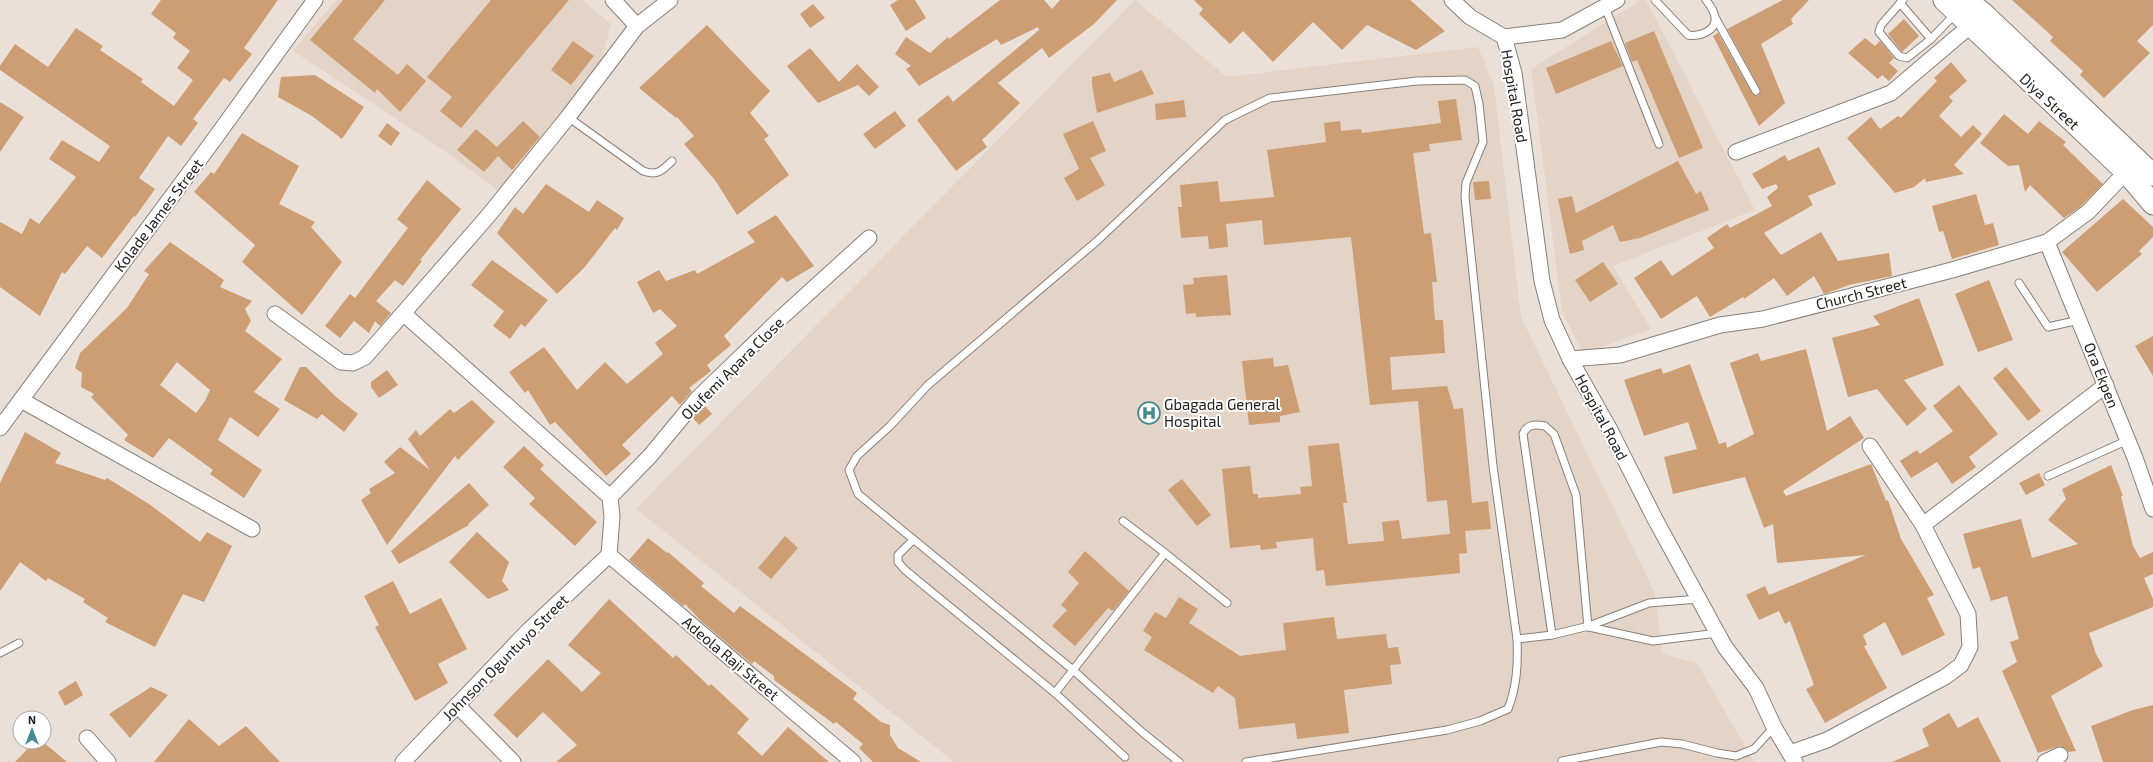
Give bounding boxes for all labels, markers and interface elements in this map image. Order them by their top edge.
street label: Hospital Road [1498,48,1532,144]
street label: Diya Street [2017,69,2084,133]
street label: Kolade James Street [110,155,207,275]
street label: Church Street [1814,273,1908,313]
street label: Olufemi Apara Close [677,313,787,423]
street label: Ora Ekpen [2081,340,2123,410]
street label: Hospital Road [1572,371,1632,463]
place label: Gbagada General Hospital [1164,395,1280,430]
hospital icon: Gbagada General Hospital [1136,400,1162,426]
street label: Johnson Oguntuyo Street [438,590,572,724]
street label: Adeola Raji Street [678,612,783,705]
north arrow [12,710,52,750]
text: N [28,713,36,726]

